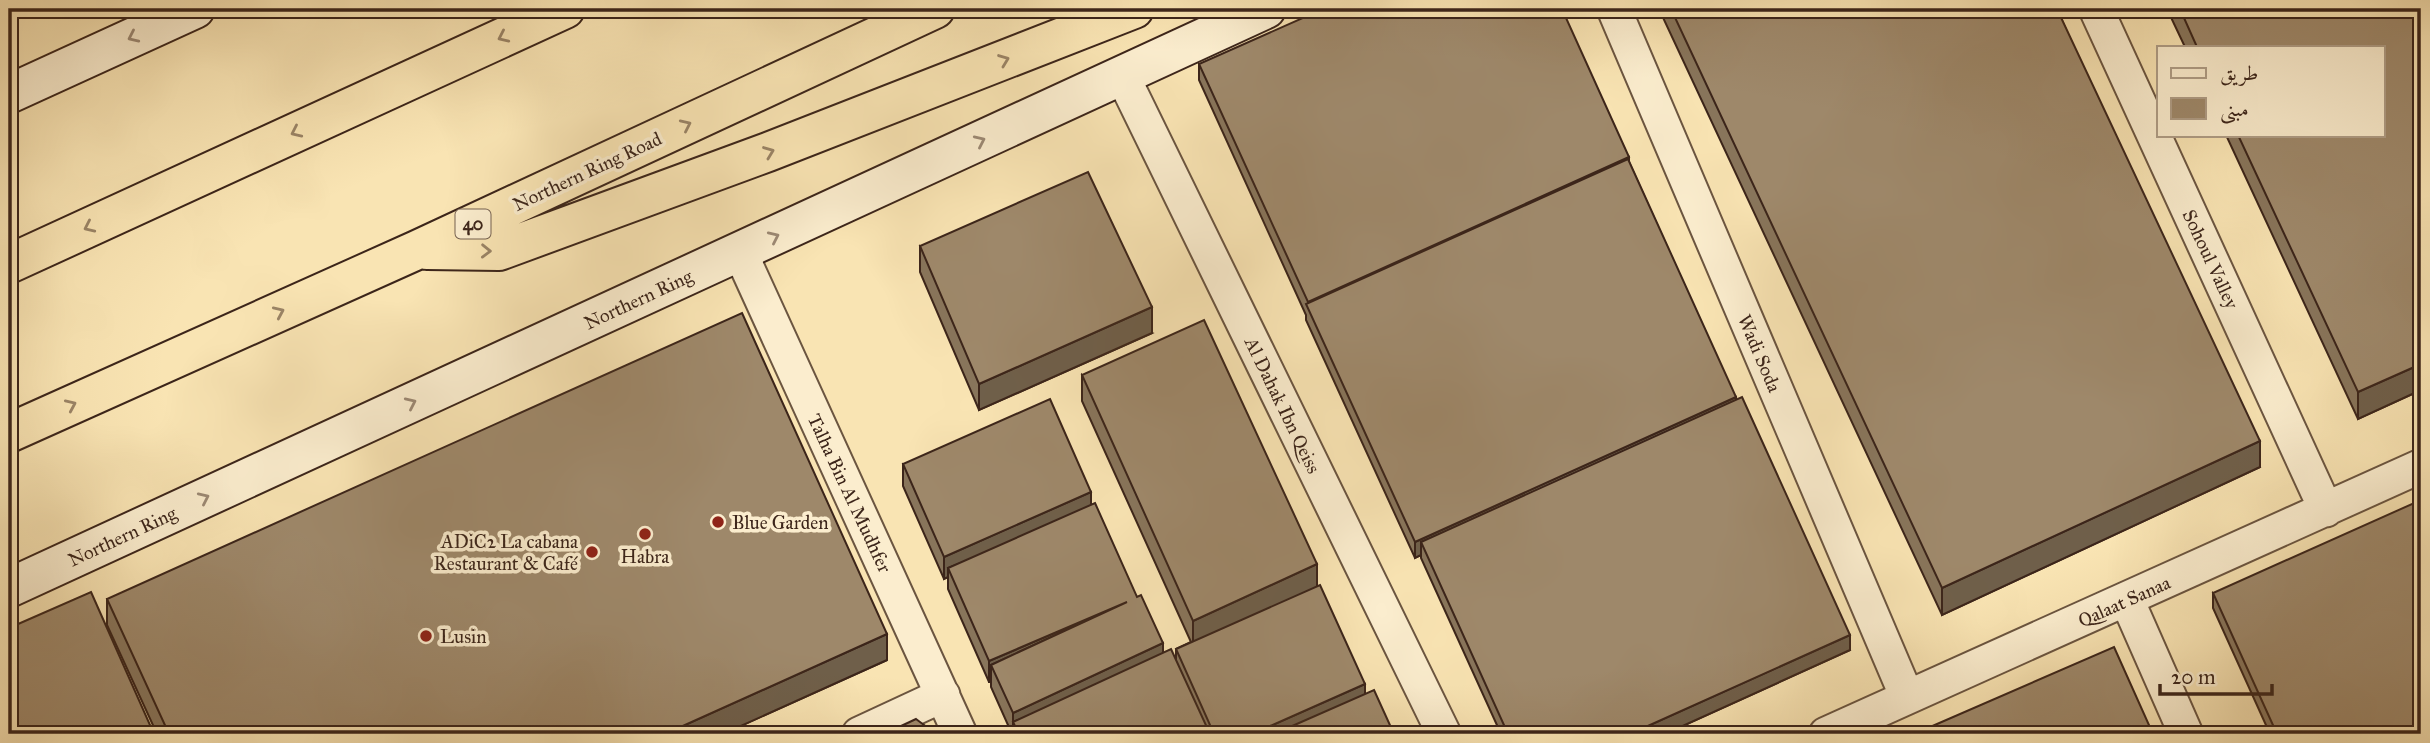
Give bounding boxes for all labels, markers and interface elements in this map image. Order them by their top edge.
one-way arrow [128,29,140,43]
one-way arrow [498,29,510,43]
legend [2157,46,2384,136]
one-way arrow [997,54,1009,68]
text: طريق [2220,60,2258,86]
text: مبنى [2220,96,2249,124]
one-way arrow [679,119,691,133]
one-way arrow [291,124,303,138]
street label: Northern Ring Road [509,127,666,217]
one-way arrow [973,135,985,149]
one-way arrow [762,146,774,160]
street label: Sohoul Valley [2178,206,2244,313]
road number: 40 [456,210,490,238]
one-way arrow [84,219,97,233]
one-way arrow [767,231,779,245]
one-way arrow [481,243,491,259]
street label: Northern Ring [580,264,697,335]
one-way arrow [271,306,284,320]
street label: Wadi Soda [1733,311,1787,396]
street label: Al Dahak Ibn Qeiss [1239,332,1325,477]
one-way arrow [404,397,416,411]
one-way arrow [64,399,76,413]
street label: Talha Bin Al Mudhfer [803,410,897,577]
one-way arrow [197,492,209,506]
street label: Northern Ring [64,501,181,572]
place label: Blue Garden [732,511,828,534]
marker: Blue Garden [710,514,726,530]
marker: Habra [637,526,653,542]
place label: ADiC2 La cabana Restaurant & Café [434,530,579,575]
marker: ADiC2 La cabana Restaurant & Café [584,544,600,560]
place label: Habra [621,545,670,568]
street label: Qalaat Sanaa [2074,570,2175,632]
place label: Lusin [440,625,487,648]
marker: Lusin [418,628,434,644]
scale bar [2160,652,2272,696]
text: 20 m [2171,664,2216,690]

